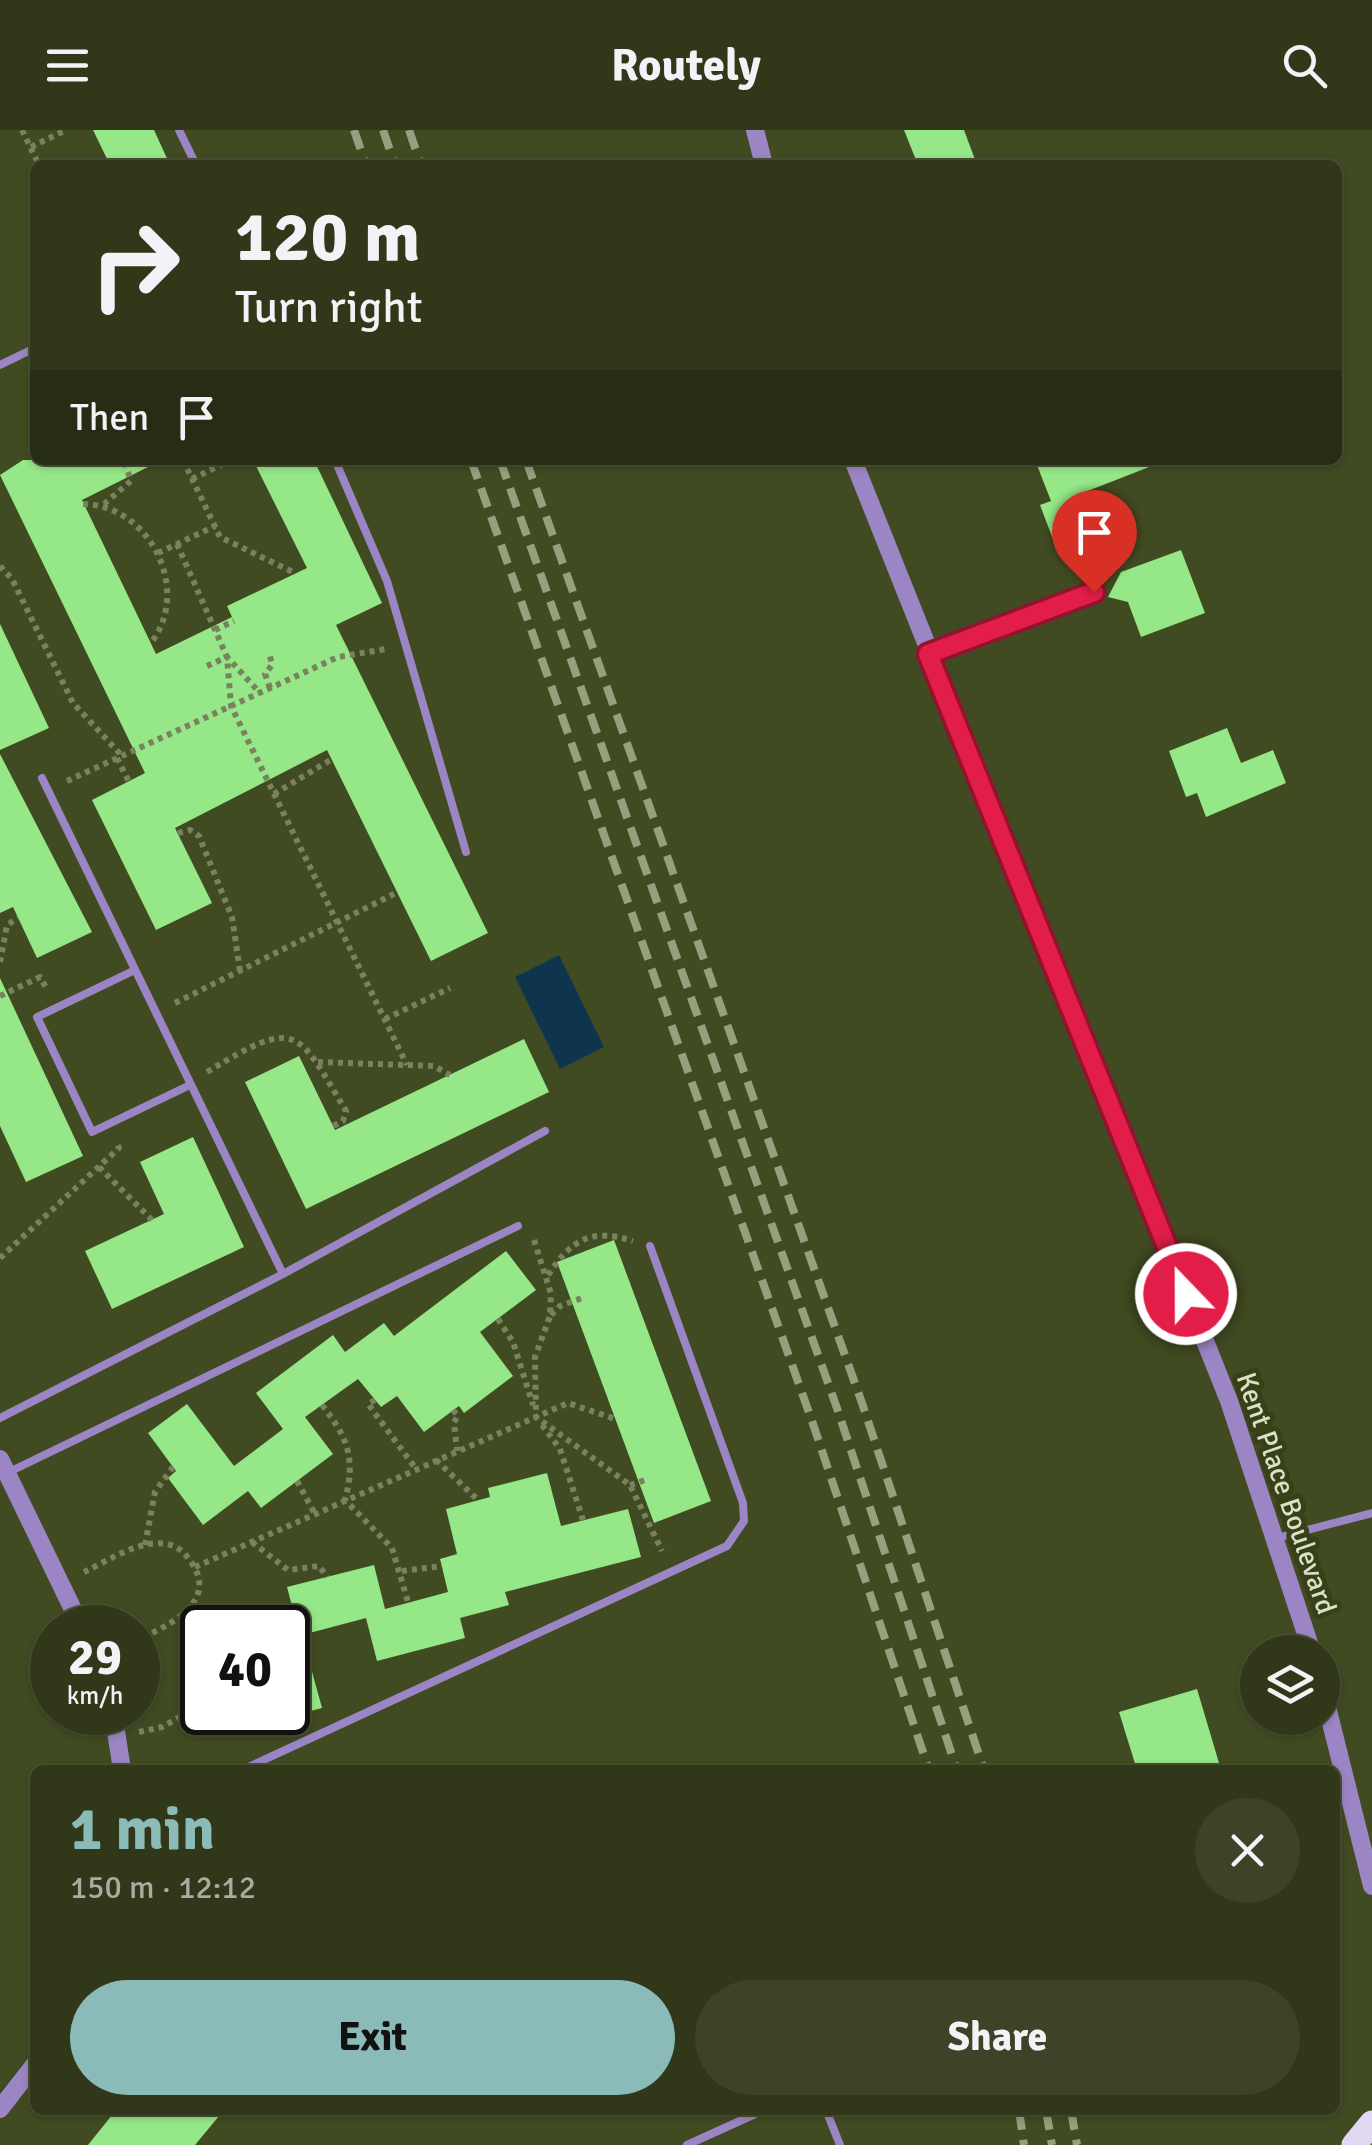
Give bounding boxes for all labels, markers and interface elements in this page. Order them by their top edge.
icon: menu [40,38,95,93]
text: Routely [611,38,761,93]
icon: search [1277,38,1332,93]
text: 120 m [235,194,420,280]
icon: right [70,200,200,330]
text: Turn right [235,280,423,335]
icon: arrive [169,390,224,445]
text: Then [70,394,149,441]
pin [1052,490,1137,593]
icon: arrive [1067,505,1122,560]
position arrow [1134,1242,1238,1346]
street label: Kent Place Boulevard [1229,1368,1343,1619]
speed limit sign: 40 [180,1605,310,1735]
text: 29 [68,1627,122,1689]
map controls [1240,1635,1340,1735]
button: layers [1240,1635,1340,1735]
text: km/h [67,1680,123,1711]
text: 1 min [70,1793,215,1867]
button: close [1195,1798,1300,1903]
text: 150 m · 12:12 [70,1868,256,1907]
button: Exit [70,1980,675,2095]
button: Share [695,1980,1300,2095]

